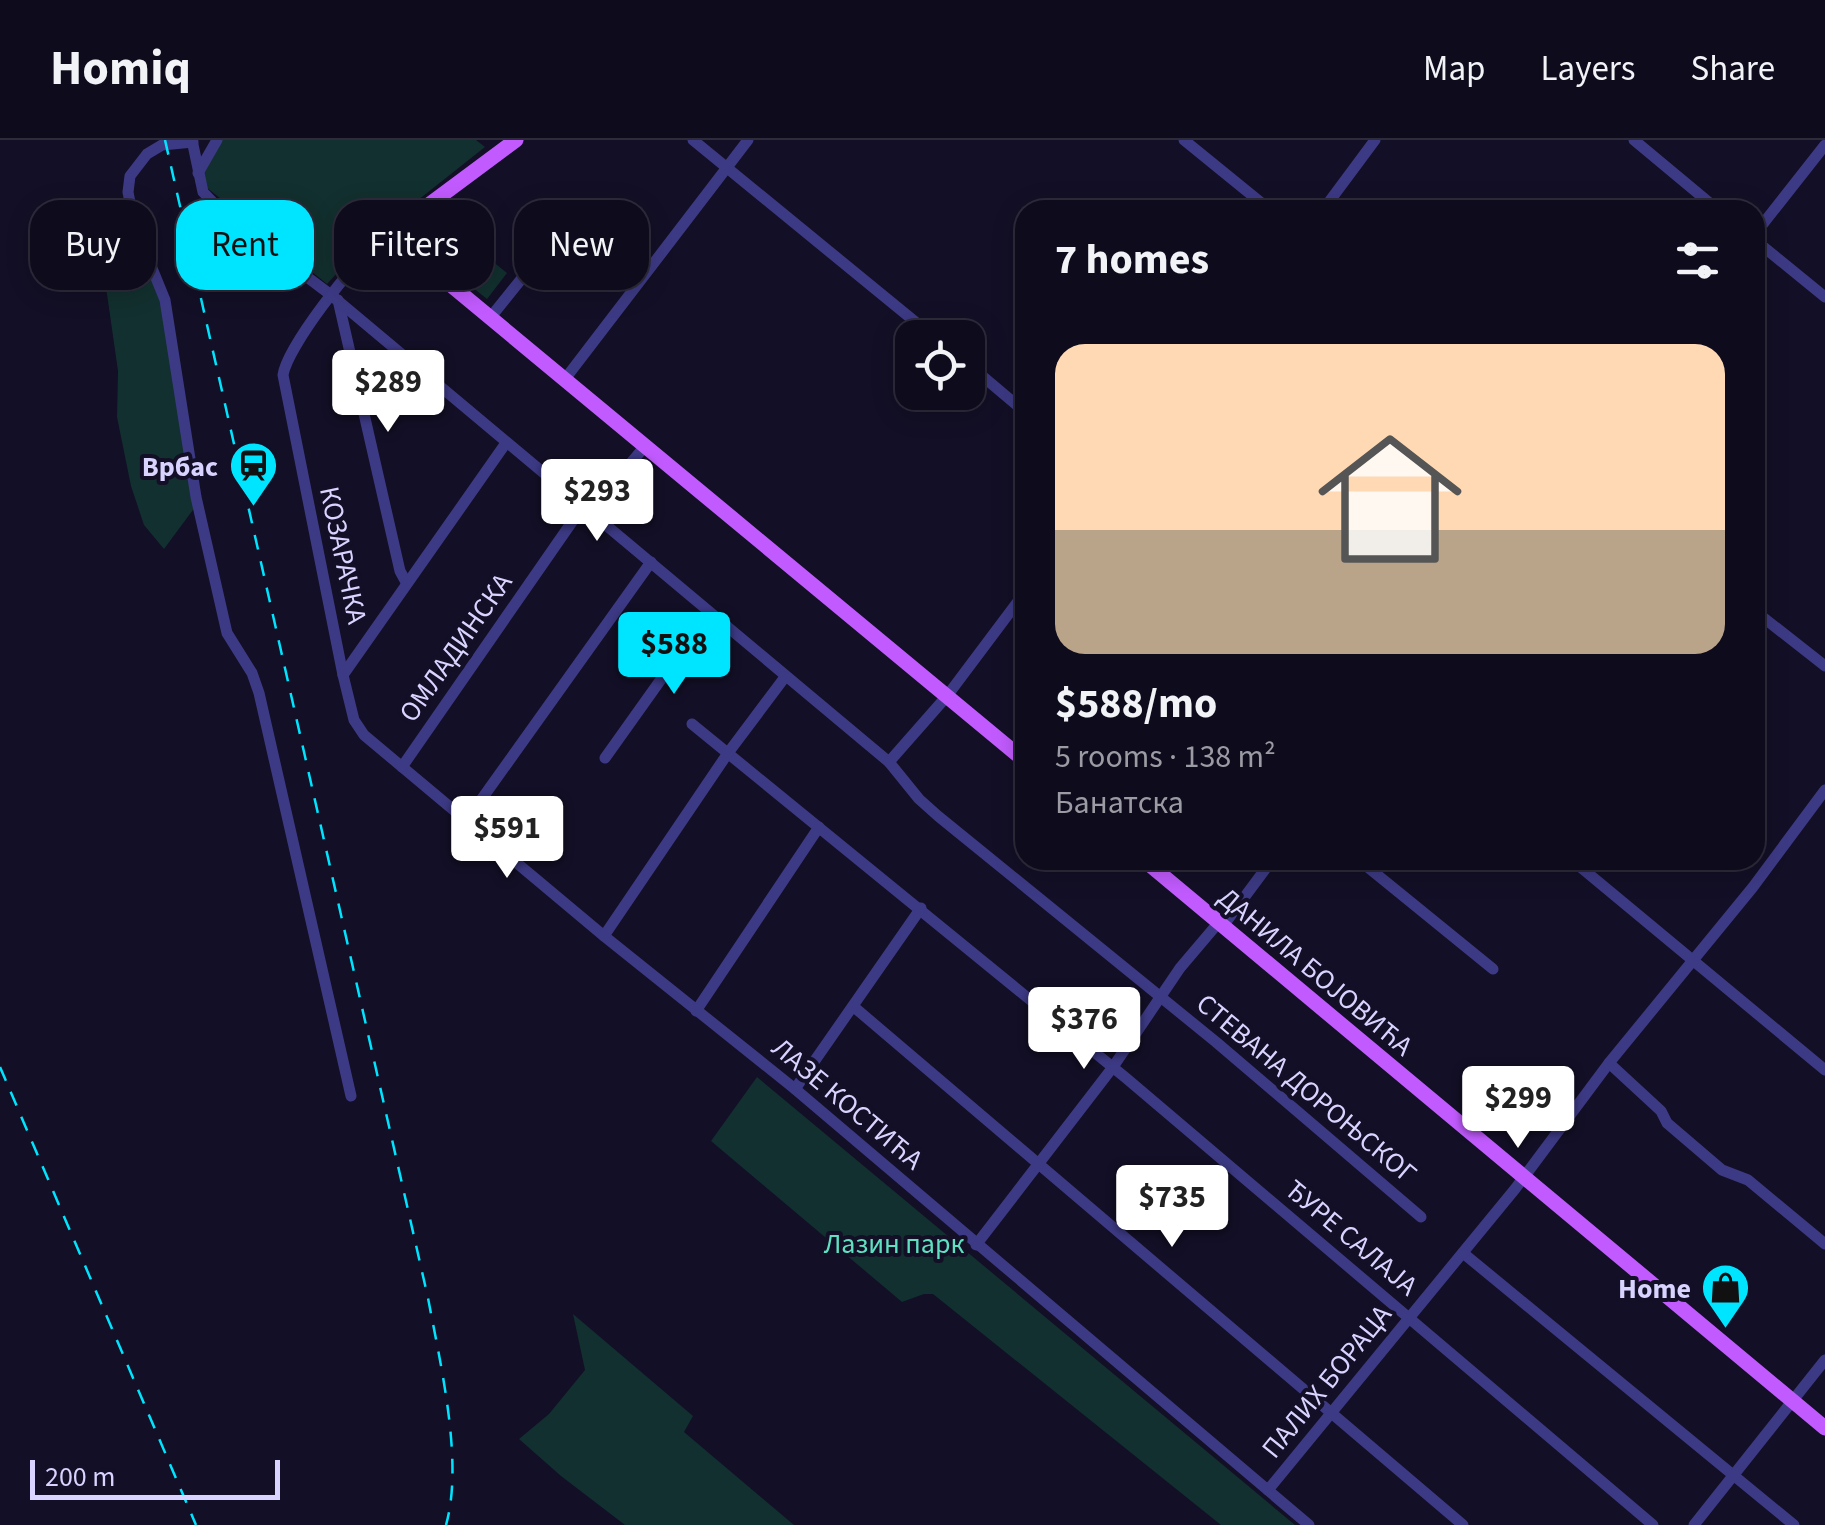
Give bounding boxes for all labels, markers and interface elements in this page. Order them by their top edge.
text: Homiq [50,35,191,103]
text: Map [1423,44,1486,94]
text: Layers [1541,44,1635,94]
text: Share [1690,44,1775,94]
chip: Buy [30,200,156,290]
chip: Rent [176,200,314,290]
chip: Filters [334,200,494,290]
chip: New [514,200,649,290]
text: 7 homes [1055,230,1209,290]
icon: filters [1670,233,1725,288]
map controls [895,320,985,410]
button: locate [895,320,985,410]
pin: $289 [329,350,447,435]
text: $289 [354,359,422,405]
icon: home [1300,409,1480,589]
station icon: Врбас [227,440,279,508]
place label: Врбас [142,447,218,487]
pin: $293 [538,459,656,544]
text: $293 [563,468,631,514]
street label: КОЗАРАЧКА [309,483,377,628]
street label: ОМЛАДИНСКА [390,564,522,730]
pin: $588 [615,612,733,697]
text: $588 [640,621,708,667]
text: $588/mo [1055,674,1217,734]
text: 5 rooms · 138 m² [1055,734,1276,780]
text: Банатска [1055,780,1184,826]
pin: $591 [448,796,566,881]
text: $591 [473,805,541,851]
street label: ДАНИЛА БОЈОВИЋА [1209,878,1422,1066]
street label: СТЕВАНА ДОРОЊСКОГ [1187,984,1425,1193]
pin: $376 [1025,987,1143,1072]
text: $376 [1050,996,1118,1042]
street label: ЛАЗЕ КОСТИЋА [763,1028,932,1180]
pin: $299 [1459,1066,1577,1151]
text: $299 [1484,1075,1552,1121]
pin: $735 [1113,1165,1231,1250]
street label: ЂУРЕ САЛАЈА [1276,1170,1427,1306]
text: $735 [1138,1174,1206,1220]
park label: Лазин парк [824,1224,964,1264]
shop icon: Home [1700,1262,1752,1330]
place label: Home [1618,1269,1691,1309]
street label: ПАЛИХ БОРАЦА [1252,1296,1402,1467]
scale bar [30,1455,280,1500]
text: 200 m [45,1457,116,1497]

